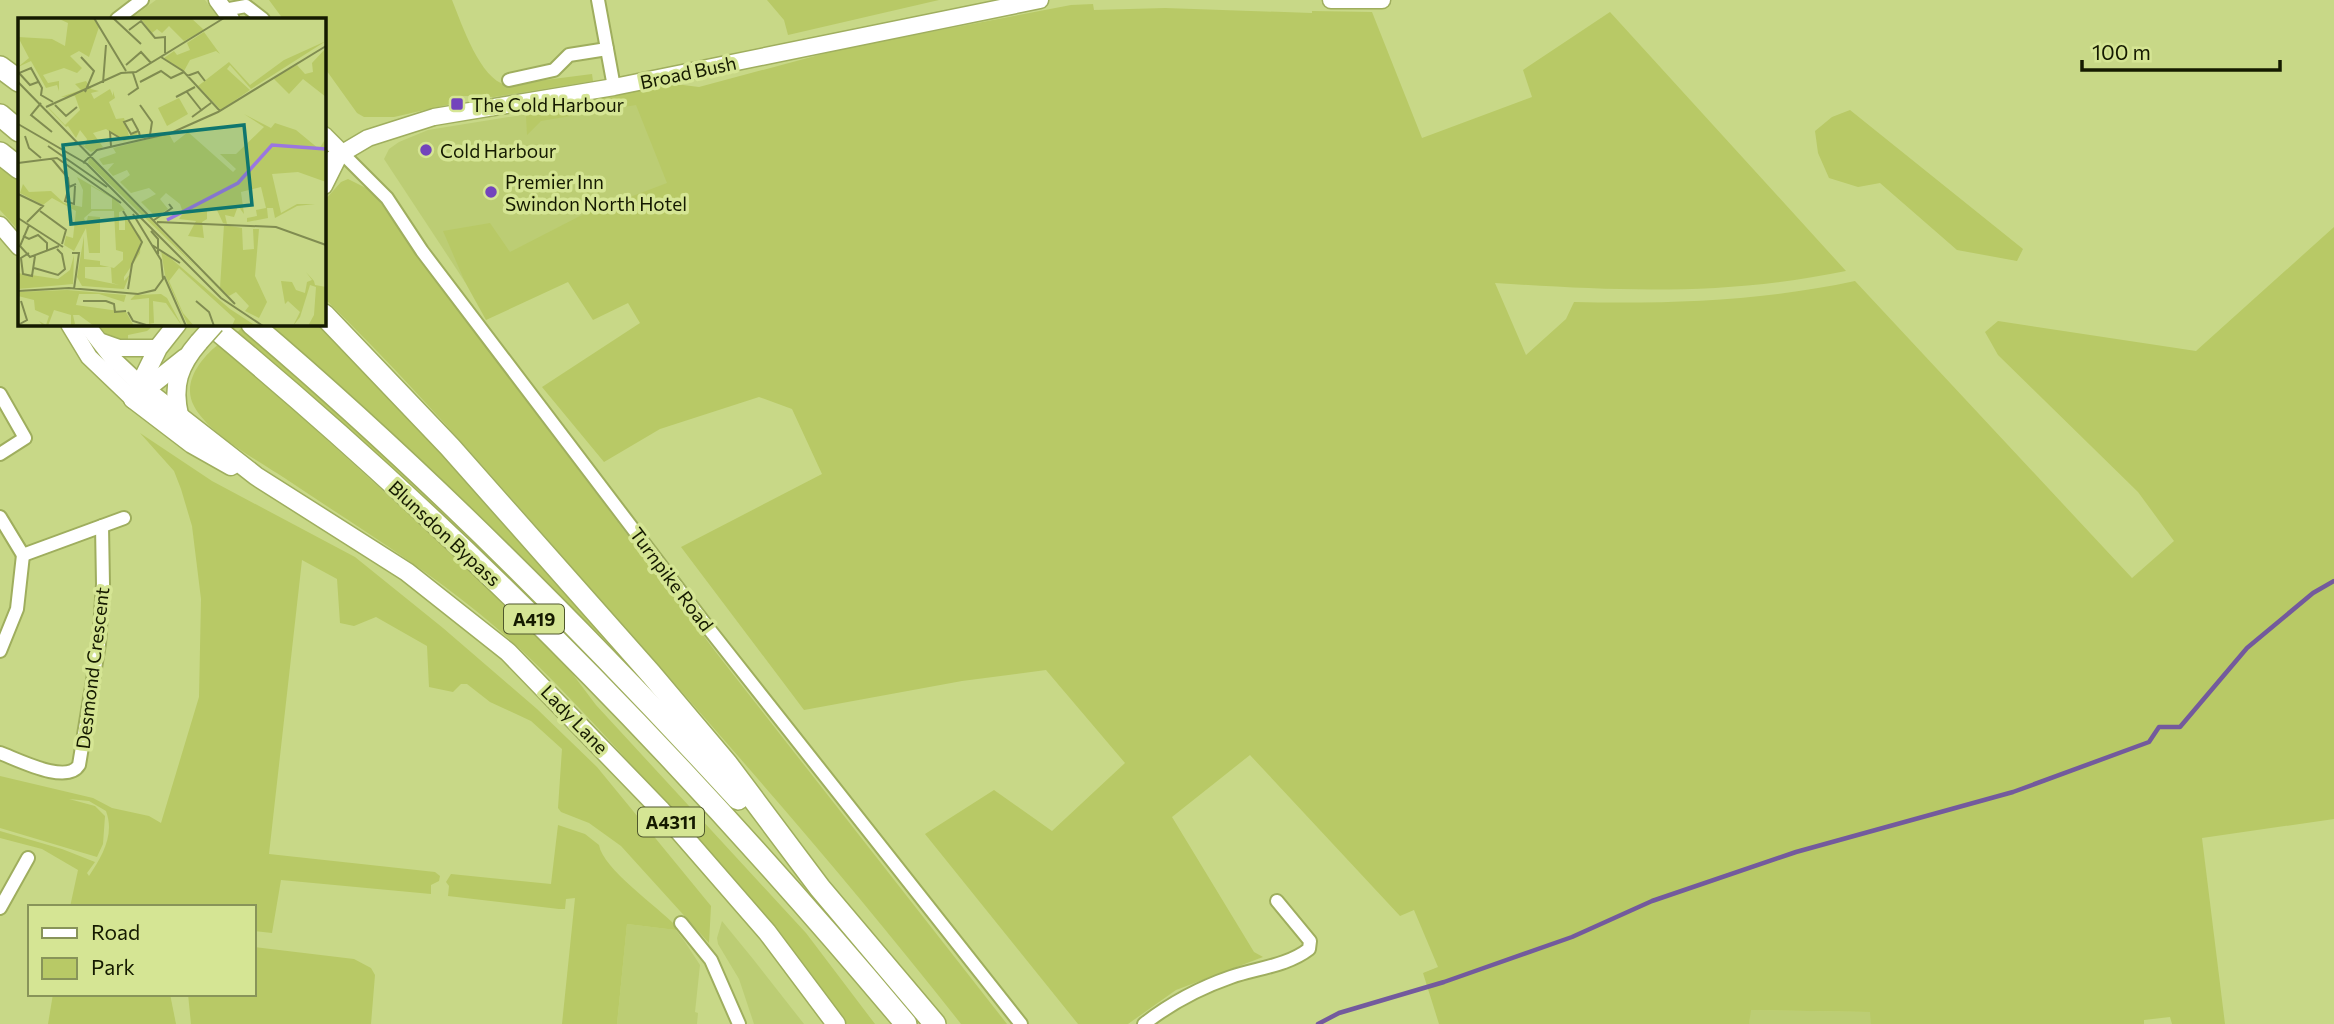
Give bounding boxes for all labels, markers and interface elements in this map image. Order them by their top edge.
inset map [18,18,326,326]
scale bar [2082,28,2280,72]
text: 100 m [2092,39,2151,64]
street label: Broad Bush [638,51,738,93]
place label: The Cold Harbour [471,93,625,116]
marker: The Cold Harbour [449,96,465,112]
place label: Cold Harbour [440,139,557,162]
marker: Cold Harbour [418,142,434,158]
place label: Premier Inn Swindon North Hotel [505,170,687,215]
marker: Premier Inn Swindon North Hotel [483,184,499,200]
street label: Blunsdon Bypass [384,475,506,591]
street label: Turnpike Road [626,523,718,635]
street label: Desmond Crescent [71,585,113,750]
road number: A419 [504,604,564,634]
street label: Lady Lane [537,680,613,758]
road number: A4311 [638,808,704,836]
legend [28,905,256,996]
text: Road [91,919,140,944]
text: Park [91,954,135,979]

